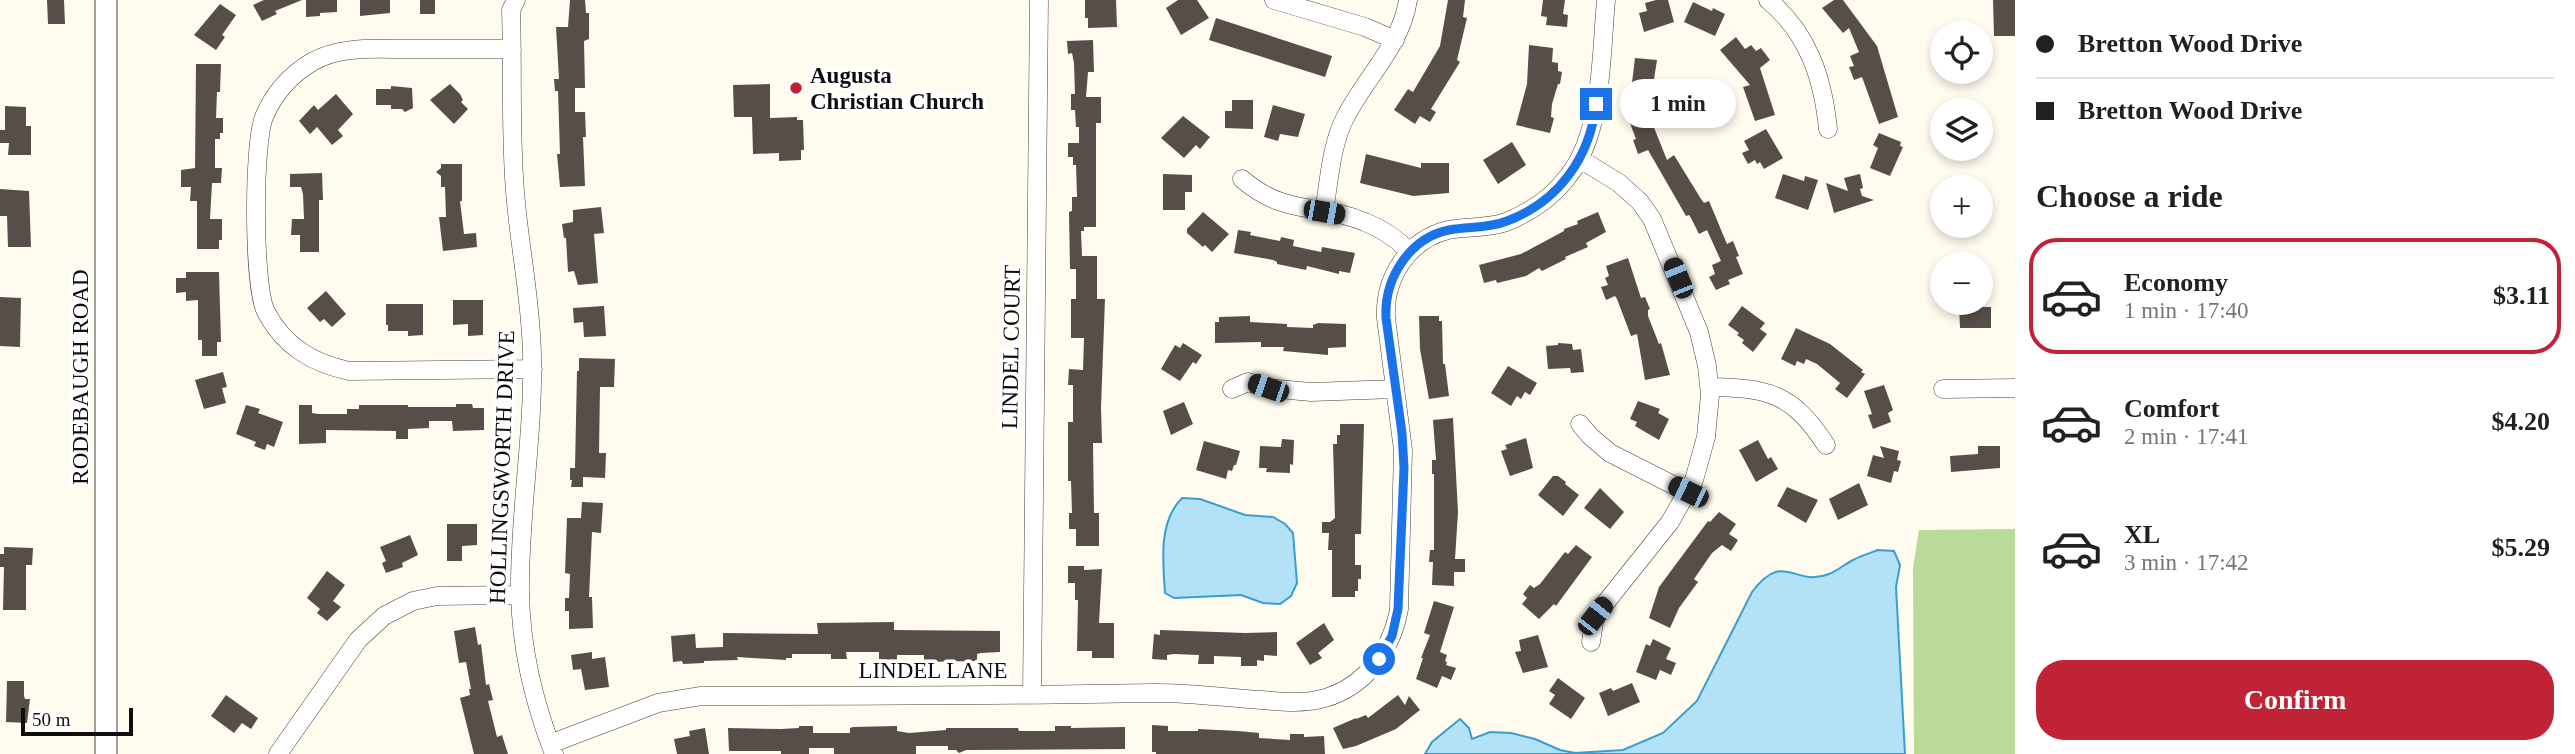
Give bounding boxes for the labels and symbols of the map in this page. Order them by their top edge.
place label: Augusta Christian Church [810,63,984,114]
marker: Augusta Christian Church [788,80,804,96]
callout: 1 min [1620,80,1736,128]
route end [1580,88,1612,120]
car [1302,198,1347,226]
car [1661,255,1696,301]
street label: LINDEL COURT [997,265,1025,429]
street label: RODEBAUGH ROAD [68,269,93,485]
street label: HOLLINGSWORTH DRIVE [485,330,519,604]
car [1245,371,1292,405]
car [1665,473,1712,511]
car [1574,593,1617,639]
route start [1363,643,1395,675]
street label: LINDEL LANE [858,658,1008,683]
scale bar [21,705,133,737]

